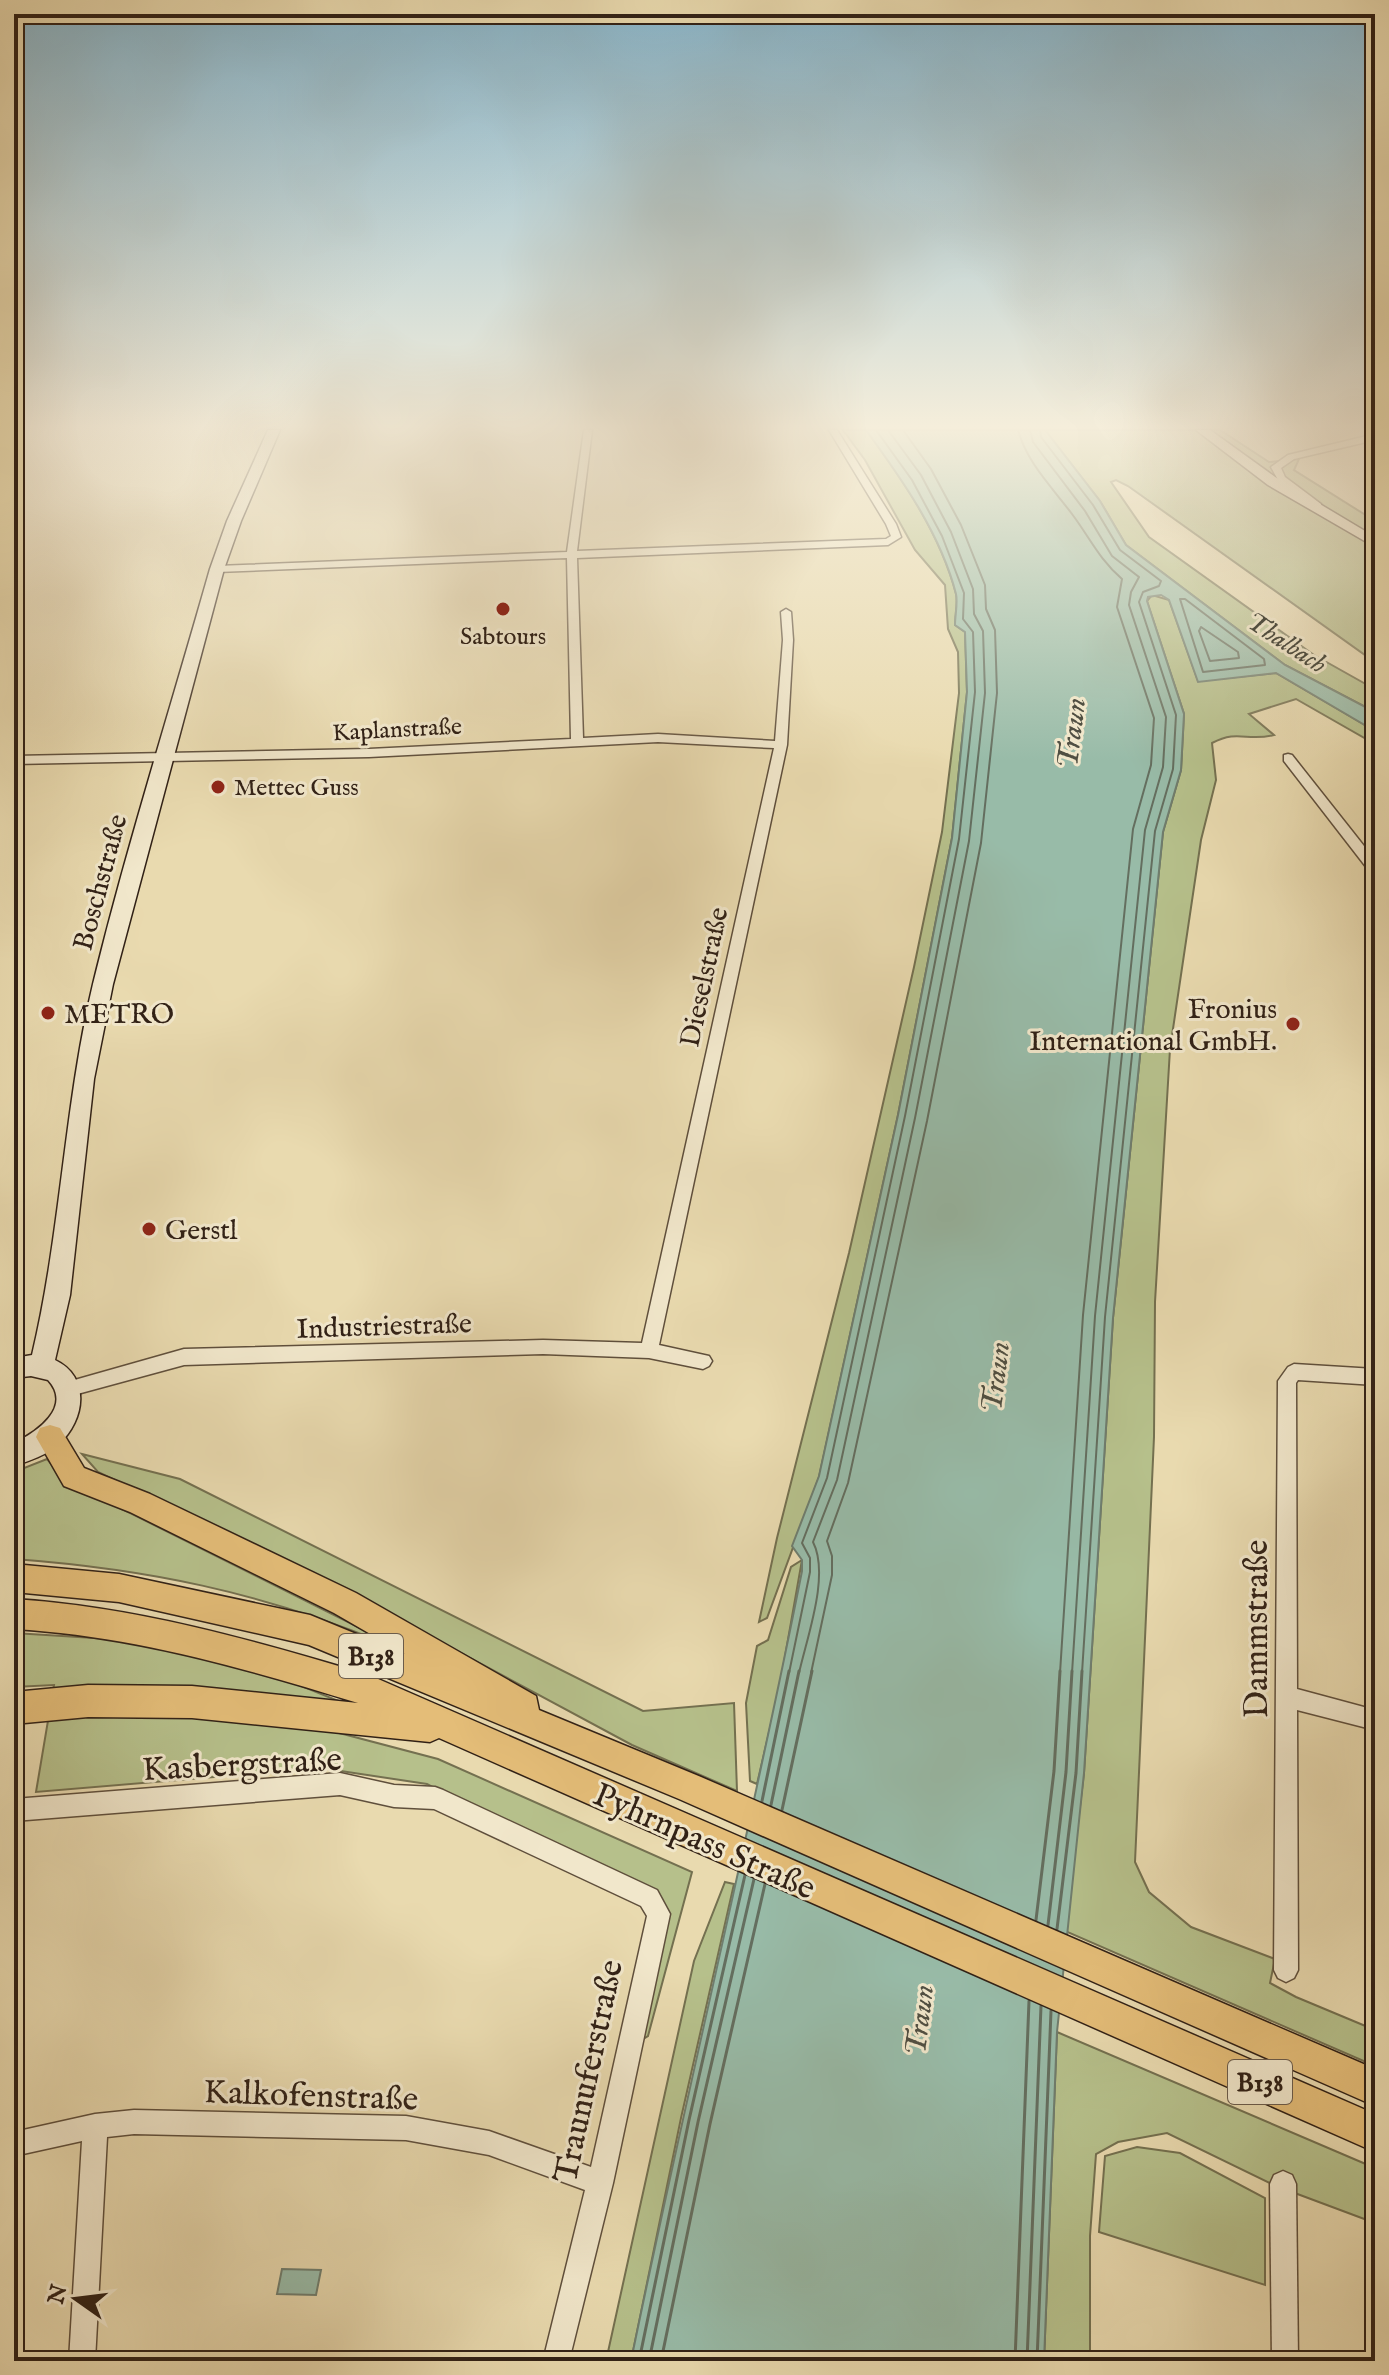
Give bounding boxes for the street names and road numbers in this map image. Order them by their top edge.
street label: Kaplanstraße [332,712,463,749]
street label: Boschstraße [66,811,136,955]
street label: Dieselstraße [674,904,737,1051]
street label: Industriestraße [296,1307,473,1348]
street label: Dammstraße [1236,1540,1279,1718]
road number: B138 [339,1634,403,1678]
street label: Kasbergstraße [141,1739,343,1792]
street label: Pyhrnpass Straße [586,1774,822,1911]
street label: Traunuferstraße [545,1956,634,2187]
road number: B138 [1228,2060,1292,2104]
street label: Kalkofenstraße [203,2071,419,2122]

